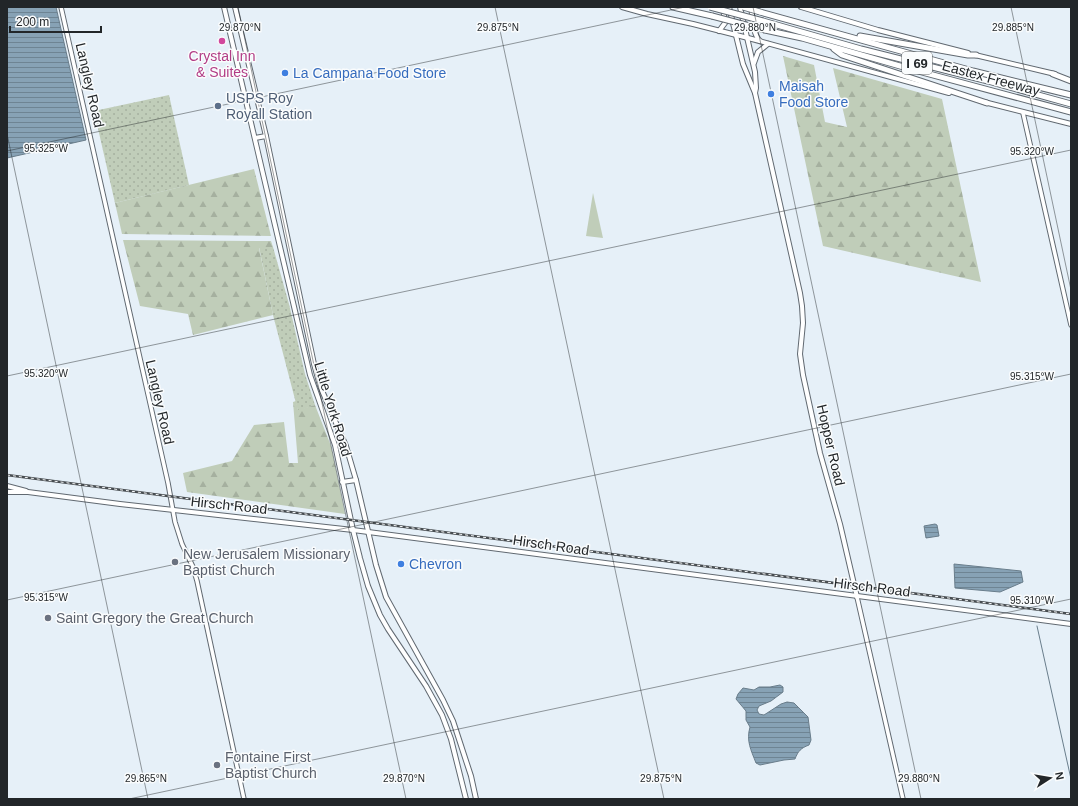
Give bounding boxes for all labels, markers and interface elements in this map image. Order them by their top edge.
scale bar [10,8,101,34]
text: 200 m [16,15,49,29]
text: 29.870°N [219,22,261,33]
text: 29.875°N [477,22,519,33]
text: 29.880°N [734,22,776,33]
text: 29.885°N [992,22,1034,33]
marker: Crystal Inn & Suites [217,36,227,46]
street label: Langley Road [72,41,108,129]
place label: Crystal Inn & Suites [189,48,255,80]
road number: I 69 [902,52,932,74]
street label: Eastex Freeway [940,57,1042,99]
place label: La Campana Food Store [293,65,447,81]
marker: La Campana Food Store [280,68,290,78]
place label: Maisah Food Store [779,78,848,110]
marker: Maisah Food Store [766,89,776,99]
place label: USPS Roy Royall Station [226,90,312,122]
marker: USPS Roy Royall Station [213,101,223,111]
text: 95.325°W [24,143,69,154]
text: 95.320°W [1010,146,1055,157]
street label: Langley Road [142,358,178,446]
street label: Little York Road [311,360,355,458]
text: 95.320°W [24,368,69,379]
text: 95.315°W [1010,371,1055,382]
street label: Hopper Road [814,403,848,487]
street label: Hirsch Road [190,493,268,517]
street label: Hirsch Road [512,532,590,558]
place label: New Jerusalem Missionary Baptist Church [183,546,350,578]
place label: Chevron [409,556,462,572]
marker: New Jerusalem Missionary Baptist Church [170,557,180,567]
marker: Chevron [396,559,406,569]
street label: Hirsch Road [833,574,911,600]
text: 95.315°W [24,592,69,603]
text: 95.310°W [1010,595,1055,606]
place label: Saint Gregory the Great Church [56,610,254,626]
marker: Saint Gregory the Great Church [43,613,53,623]
place label: Fontaine First Baptist Church [225,749,317,781]
north arrow [1030,758,1070,798]
marker: Fontaine First Baptist Church [212,760,222,770]
text: N [1053,771,1066,781]
text: 29.865°N [125,773,167,784]
text: 29.870°N [383,773,425,784]
text: 29.875°N [640,773,682,784]
text: 29.880°N [898,773,940,784]

